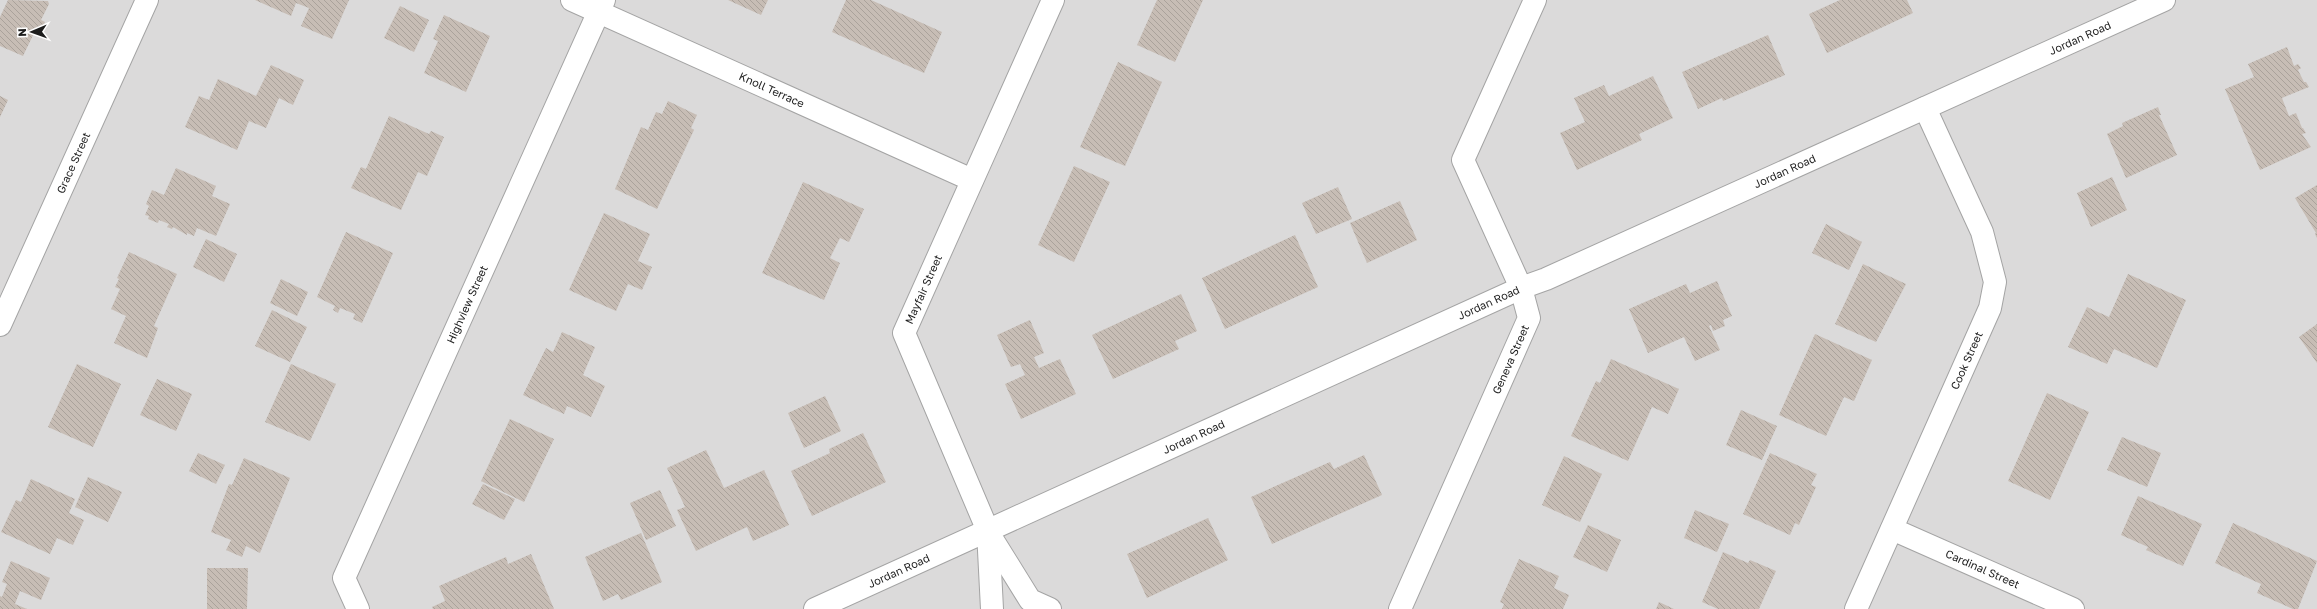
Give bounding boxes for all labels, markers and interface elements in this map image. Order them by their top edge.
north arrow [12,12,52,52]
street label: Jordan Road [2047,18,2113,57]
text: N [15,28,28,37]
street label: Knoll Terrace [737,69,807,110]
street label: Grace Street [53,130,92,195]
street label: Jordan Road [1752,151,1817,190]
street label: Mayfair Street [902,253,944,326]
street label: Highview Street [443,263,490,345]
street label: Jordan Road [1456,283,1521,322]
street label: Geneva Street [1489,323,1531,396]
street label: Cook Street [1948,329,1985,391]
street label: Jordan Road [1161,417,1226,456]
street label: Cardinal Street [1944,547,2022,591]
street label: Jordan Road [866,551,931,590]

